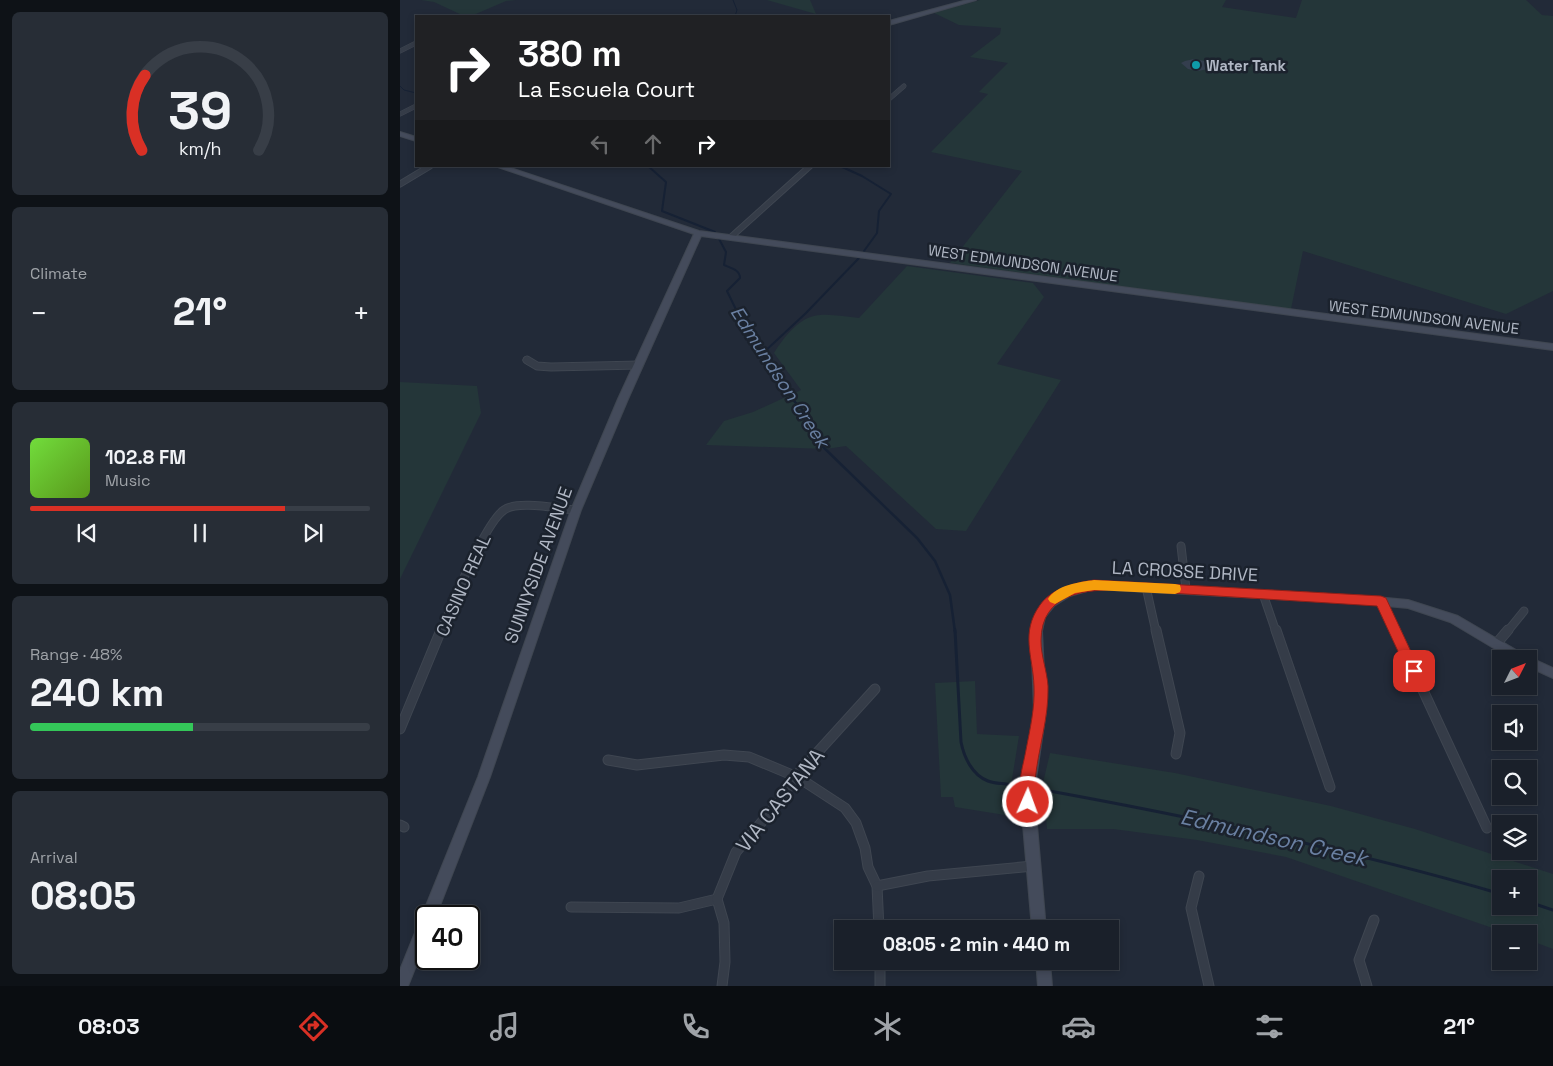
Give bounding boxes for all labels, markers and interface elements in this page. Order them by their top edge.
text: 380 m [518,32,622,76]
icon: right [435,35,500,100]
place label: Water Tank [1206,56,1286,75]
marker: Water Tank [1190,59,1202,71]
text: La Escuela Court [518,75,695,103]
text: 39 [168,78,232,144]
icon: left [586,130,614,158]
icon: ahead [639,130,667,158]
icon: right [692,130,720,158]
text: km/h [179,137,221,160]
street label: WEST EDMUNDSON AVENUE [927,240,1119,286]
text: Climate [30,263,87,284]
text: 21° [173,288,227,336]
text: − [30,295,47,331]
text: + [353,295,370,331]
street label: WEST EDMUNDSON AVENUE [1328,296,1520,338]
water label: Edmundson Creek [725,301,837,455]
text: 102.8 FM [105,445,186,470]
text: Music [105,470,151,491]
street label: SUNNYSIDE AVENUE [499,483,577,647]
icon: previous [73,519,101,547]
icon: pause [186,519,214,547]
icon: next [299,519,327,547]
street label: CASINO REAL [430,530,496,640]
street label: LA CROSSE DRIVE [1111,556,1259,586]
text: Range · 48% [30,644,122,665]
pin [1393,650,1435,692]
north arrow [1492,650,1538,695]
map controls [1492,650,1537,970]
icon: arrive [1400,657,1428,685]
text: 240 km [30,669,164,717]
button: sound [1492,705,1537,750]
street label: VIA CASTANA [730,742,830,858]
button: search [1492,760,1537,805]
position arrow [1001,775,1053,827]
water label: Edmundson Creek [1178,802,1372,873]
button: layers [1492,815,1537,860]
text: Arrival [30,847,78,868]
button: + [1492,870,1537,915]
text: 08:05 [30,872,136,920]
speed limit sign: 40 [415,905,480,970]
button: − [1492,925,1537,970]
text: 08:05 · 2 min · 440 m [883,932,1070,957]
icon: directions [296,1009,331,1044]
icon: music [487,1009,522,1044]
icon: phone [678,1009,713,1044]
icon: climate [870,1009,905,1044]
icon: car [1061,1009,1096,1044]
icon: filters [1252,1009,1287,1044]
text: 08:03 [78,1012,140,1040]
text: 21° [1443,1012,1475,1040]

